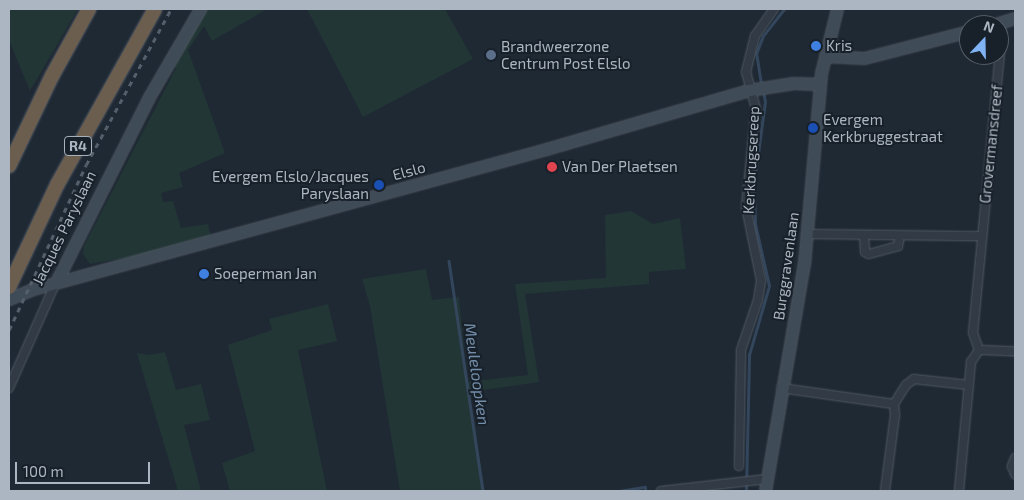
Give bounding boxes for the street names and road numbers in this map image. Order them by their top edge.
street label: Grovermansdreef [976,84,1006,204]
street label: Kerkbrugsereep [739,106,763,214]
road number: R4 [63,134,93,158]
street label: Elslo [391,158,427,184]
street label: Jacques Paryslaan [29,168,99,288]
street label: Burggravenlaan [769,211,803,321]

